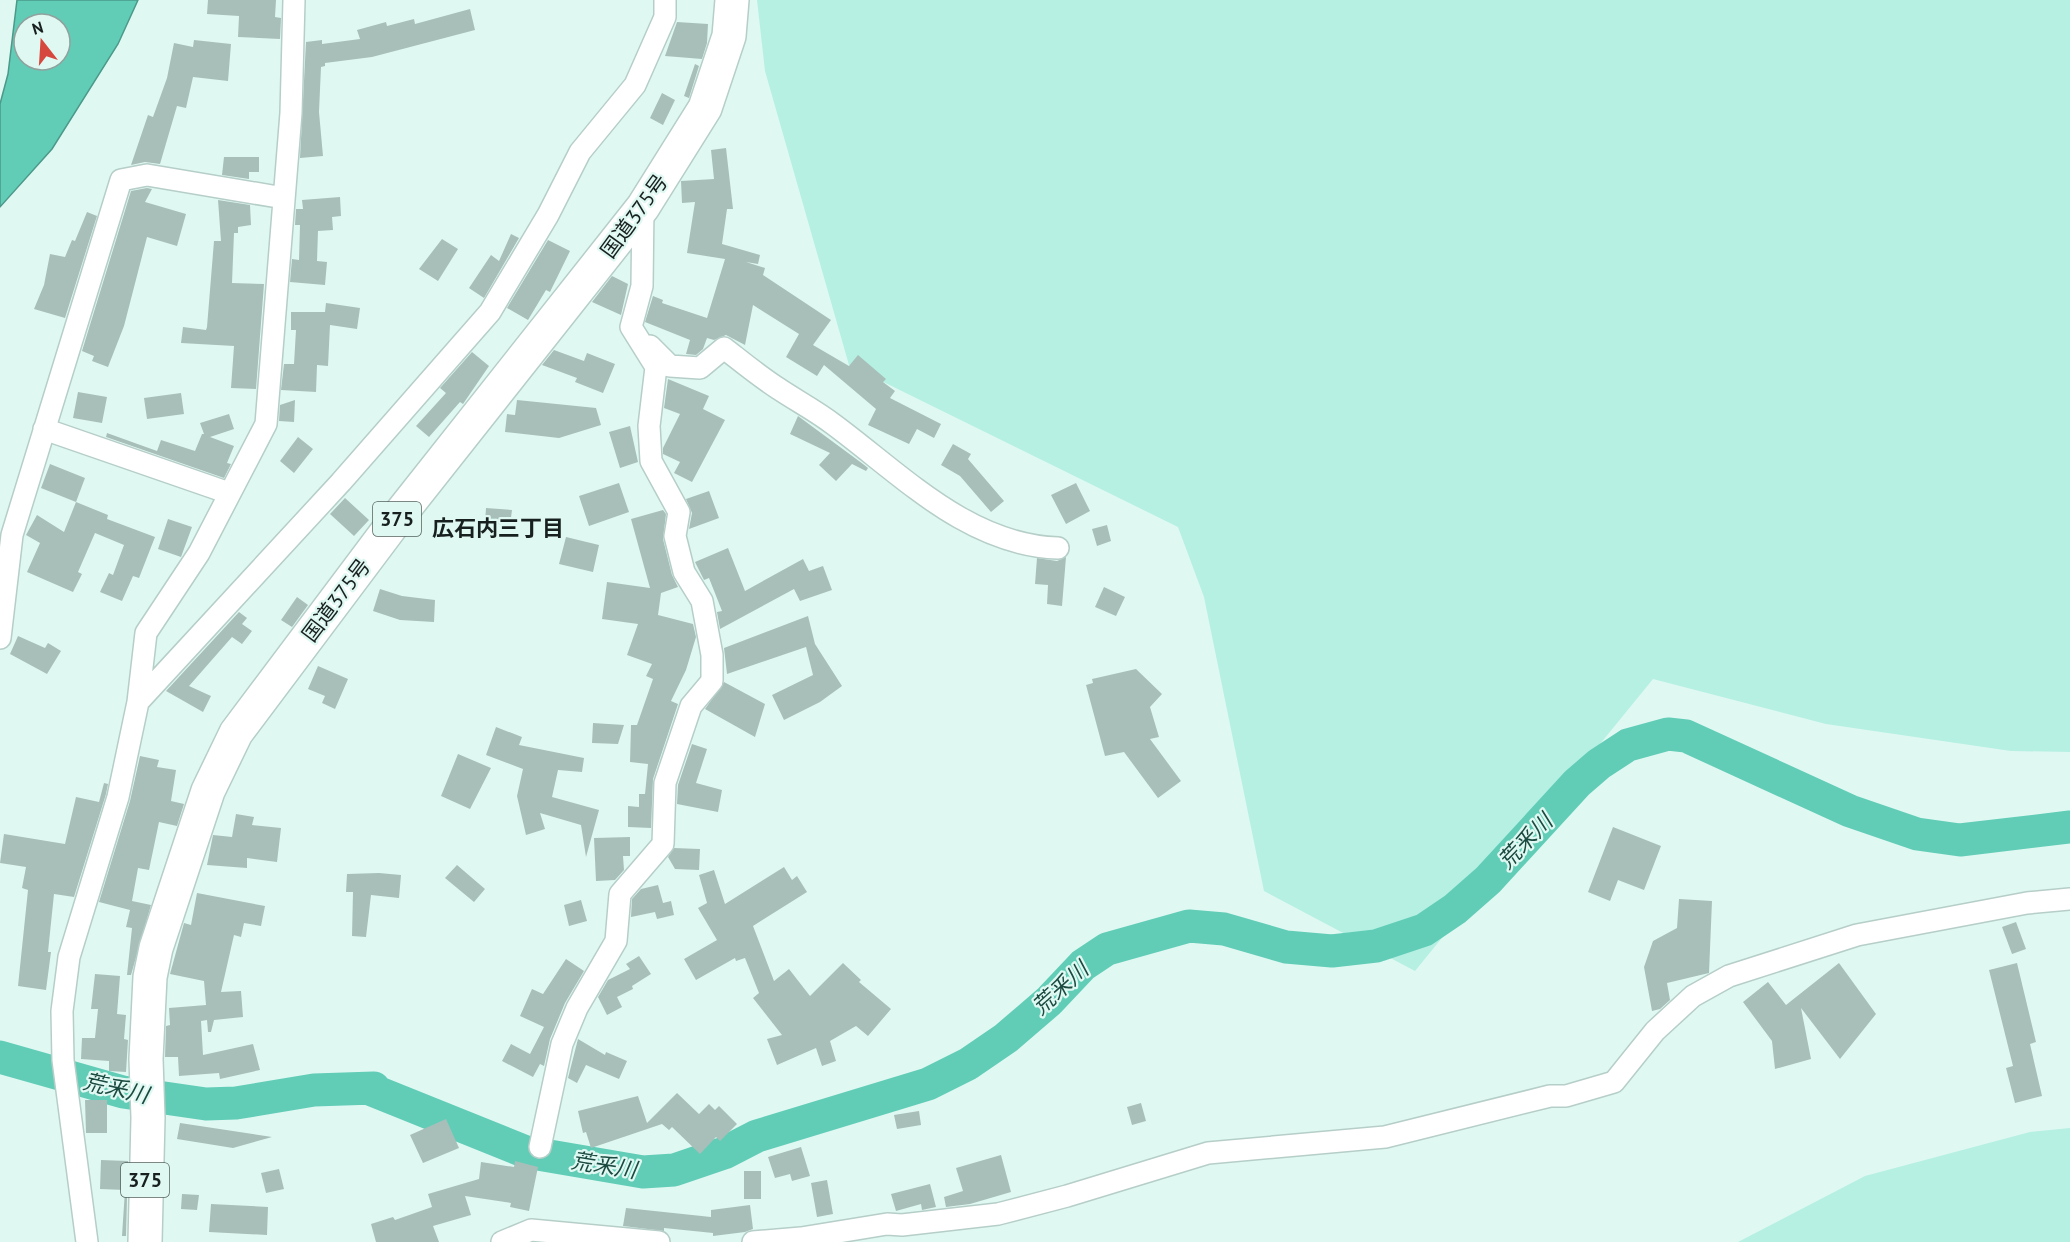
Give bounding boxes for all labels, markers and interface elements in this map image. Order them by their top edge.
north arrow [12,12,72,72]
text: N [30,17,46,39]
street label: 国道375号 [594,169,674,263]
road number: 375 [373,502,421,536]
district label: 広石内三丁目 [432,514,564,542]
street label: 国道375号 [296,553,376,647]
water label: 荒釆川 [1492,806,1559,874]
water label: 荒釆川 [1026,954,1095,1020]
water label: 荒釆川 [81,1067,153,1110]
water label: 荒釆川 [569,1146,641,1184]
road number: 375 [121,1163,169,1197]

